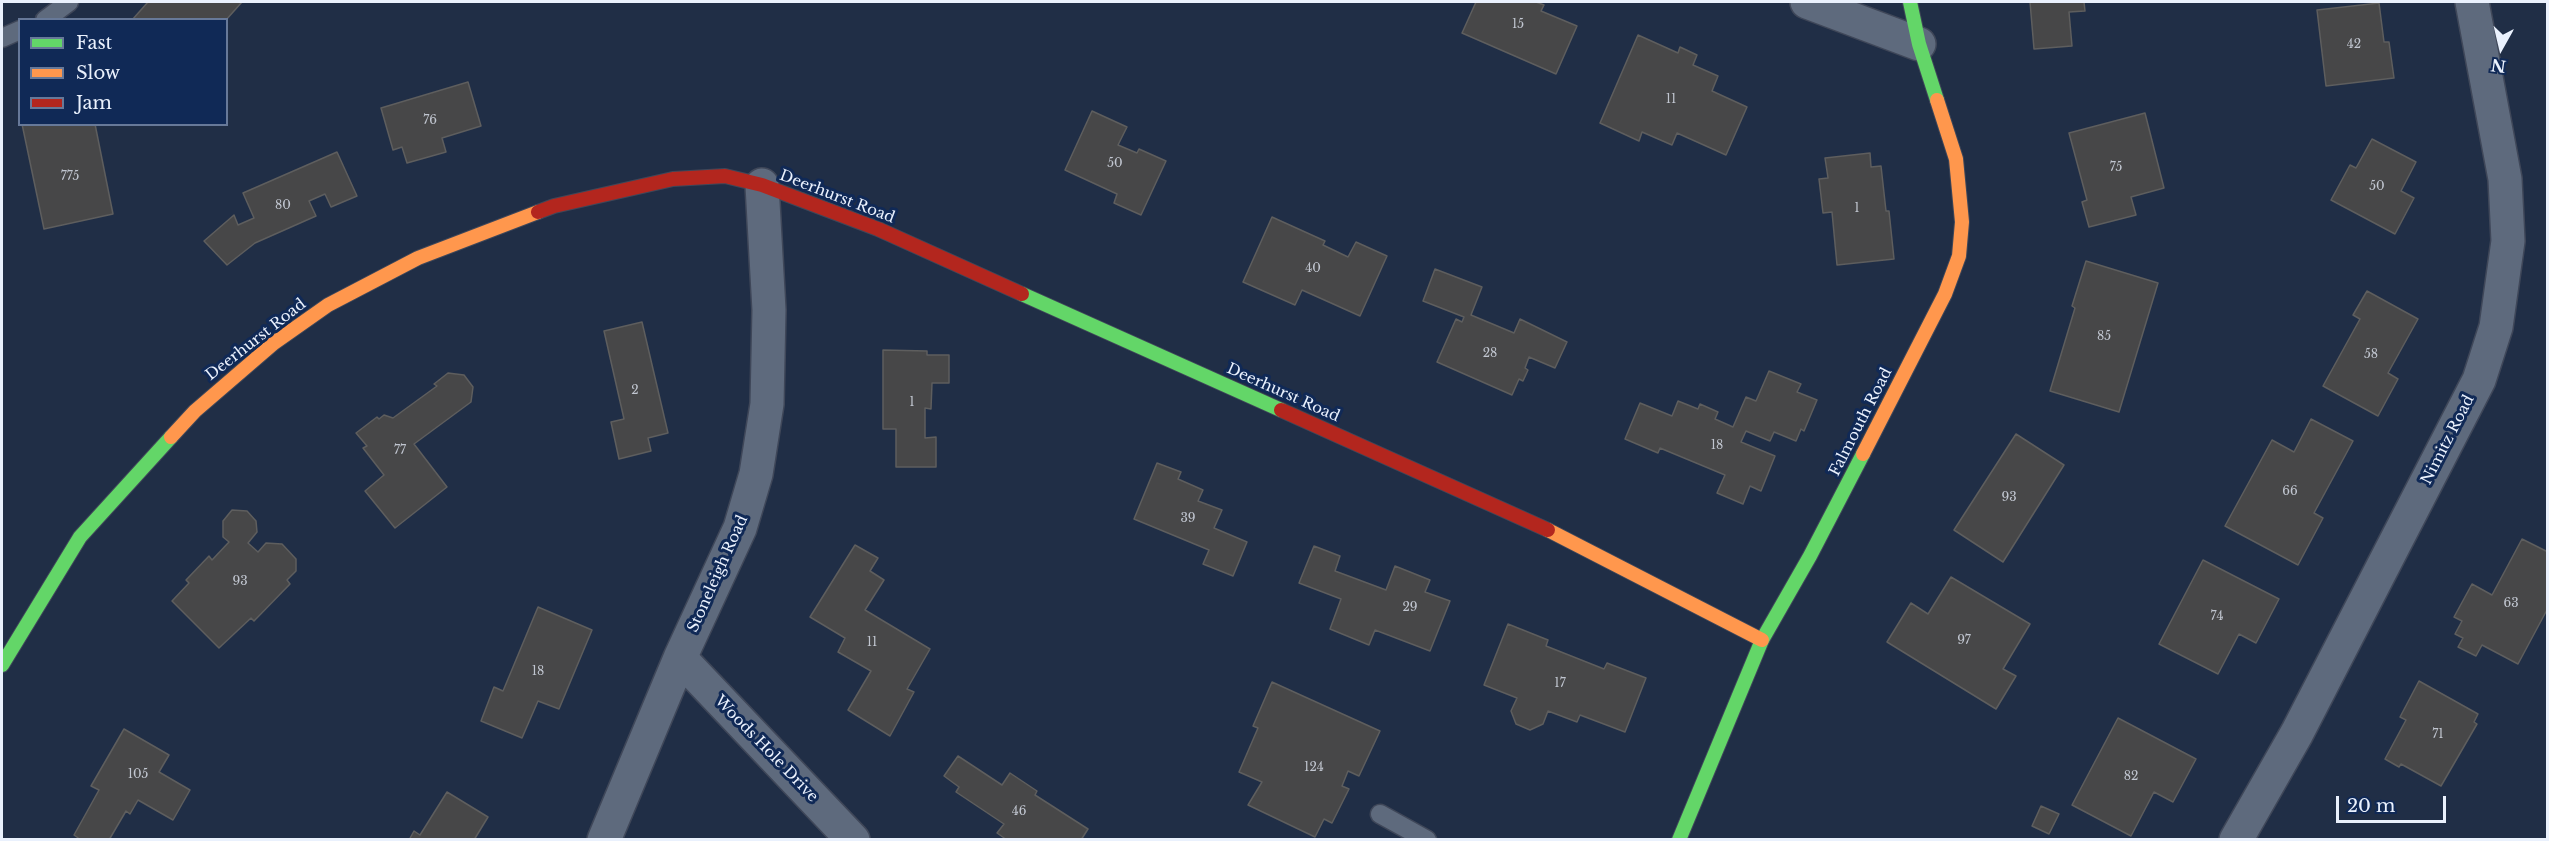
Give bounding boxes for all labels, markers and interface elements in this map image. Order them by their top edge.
legend [18,18,228,126]
house number: 15 [1512,18,1524,32]
north arrow [2471,18,2531,78]
text: Fast [76,32,112,54]
house number: 42 [2347,38,2361,52]
text: N [2490,55,2507,77]
text: Slow [76,62,120,84]
text: Jam [76,92,112,114]
house number: 11 [1666,93,1676,107]
house number: 76 [423,114,437,128]
house number: 50 [1107,157,1123,171]
house number: 75 [2110,161,2122,175]
street label: Deerhurst Road [777,167,897,227]
house number: 775 [61,170,79,184]
house number: 50 [2369,180,2385,194]
house number: 80 [275,199,291,213]
house number: 1 [1854,202,1860,216]
house number: 40 [1305,262,1321,276]
street label: Deerhurst Road [202,295,310,385]
house number: 85 [2097,330,2111,344]
house number: 28 [1483,347,1497,361]
house number: 58 [2364,348,2378,362]
street label: Deerhurst Road [1224,360,1342,426]
street label: Falmouth Road [1826,365,1896,479]
house number: 2 [631,384,639,398]
street label: Nimitz Road [2418,392,2478,488]
house number: 1 [909,396,915,410]
house number: 18 [1711,439,1723,453]
house number: 77 [394,444,406,458]
house number: 66 [2282,485,2298,499]
house number: 93 [2001,491,2017,505]
house number: 39 [1180,512,1196,526]
street label: Stoneleigh Road [684,513,752,635]
house number: 93 [232,575,248,589]
house number: 63 [2503,597,2519,611]
house number: 29 [1402,601,1418,615]
house number: 74 [2211,610,2223,624]
house number: 97 [1957,634,1971,648]
house number: 11 [867,636,877,650]
house number: 18 [532,665,544,679]
house number: 17 [1554,677,1566,691]
street label: Woods Hole Drive [710,692,822,806]
house number: 71 [2432,728,2444,742]
house number: 124 [1304,761,1324,775]
house number: 105 [128,768,148,782]
house number: 82 [2124,770,2138,784]
scale bar [2339,784,2448,822]
text: 20 m [2347,795,2395,817]
house number: 46 [1012,805,1026,819]

